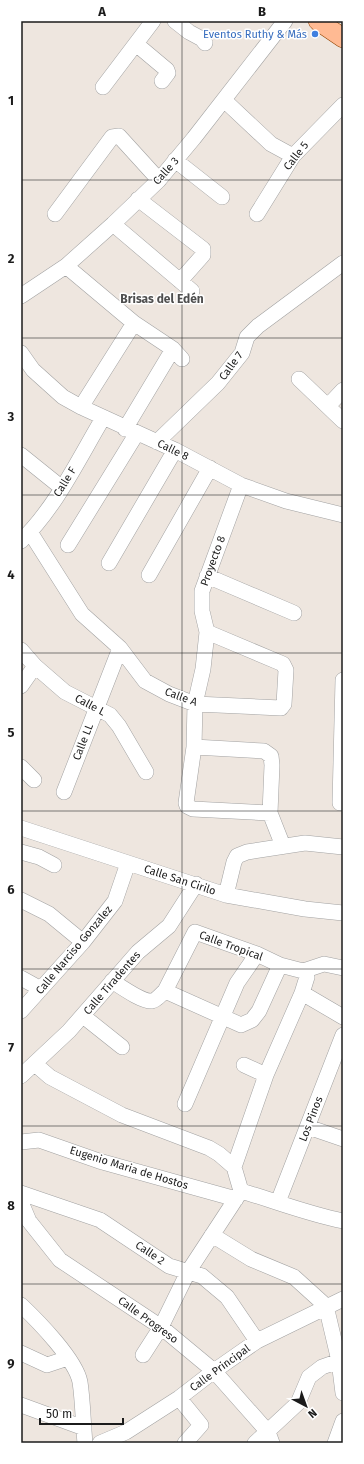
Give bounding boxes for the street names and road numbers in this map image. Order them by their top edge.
street label: Calle 5 [281,139,311,173]
street label: Calle 3 [150,154,182,188]
street label: Calle 7 [216,349,246,383]
street label: Calle 8 [155,437,191,463]
street label: Calle F [51,464,79,499]
street label: Proyecto 8 [198,534,228,588]
street label: Calle A [163,685,200,709]
street label: Calle L [73,692,108,719]
street label: Calle LL [70,721,96,762]
street label: Calle San Cirilo [142,862,218,898]
street label: Calle Narciso Gonzalez [33,903,115,997]
street label: Calle Tropical [197,928,265,964]
street label: Calle Tiradentes [81,949,143,1017]
street label: Los Pinos [296,1095,326,1143]
street label: Eugenio Maria de Hostos [68,1144,190,1192]
street label: Calle 2 [133,1238,167,1268]
street label: Calle Progreso [115,1294,181,1346]
street label: Calle Principal [187,1342,253,1394]

